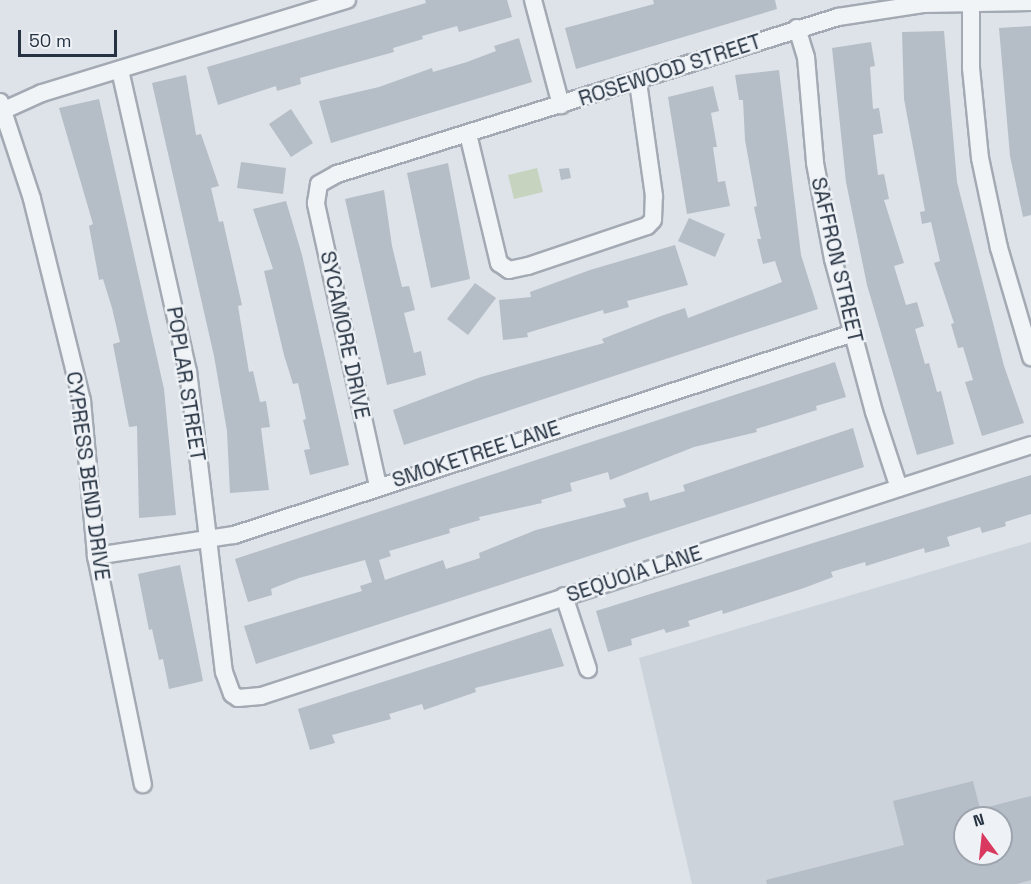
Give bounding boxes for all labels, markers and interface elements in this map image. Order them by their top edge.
scale bar [21,18,120,56]
text: 50 m [29,29,71,52]
street label: ROSEWOOD STREET [575,29,765,111]
street label: SAFFRON STREET [806,175,868,345]
street label: SYCAMORE DRIVE [315,249,375,421]
street label: POPLAR STREET [161,305,211,463]
street label: CYPRESS BEND DRIVE [61,370,115,582]
street label: SMOKETREE LANE [389,415,563,493]
street label: SEQUOIA LANE [563,540,705,608]
north arrow [953,806,1013,866]
text: N [971,809,987,832]

